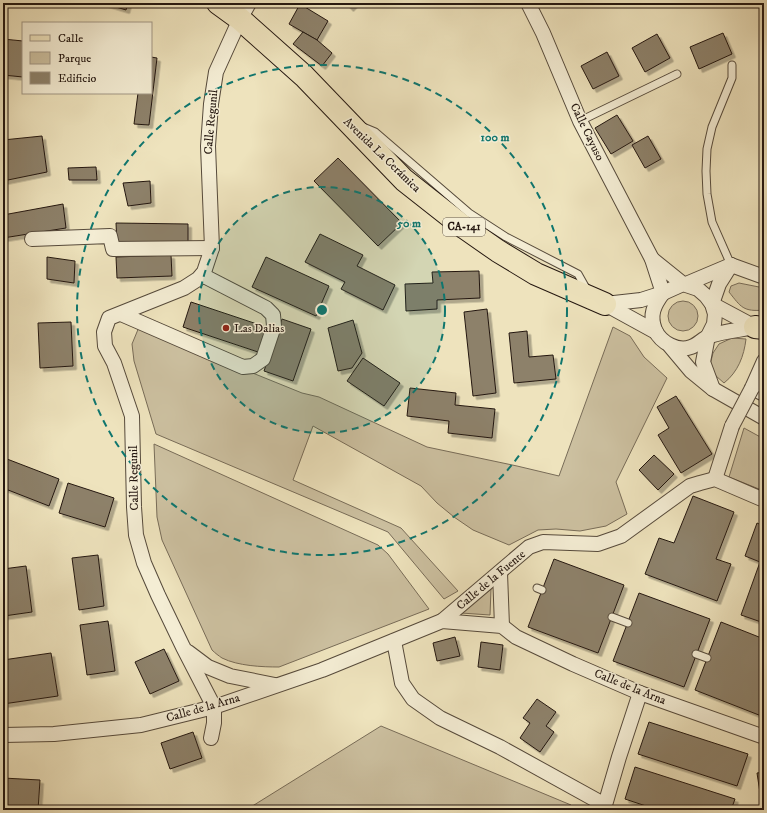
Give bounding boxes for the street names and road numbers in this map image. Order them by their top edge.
street label: Calle Regunil [201,88,221,155]
street label: Calle Cayuso [567,101,607,163]
street label: Avenida La Cerámica [340,114,424,196]
road number: CA-141 [443,218,485,236]
street label: Calle Regunil [126,445,142,511]
street label: Calle de la Fuente [453,547,529,613]
street label: Calle de la Arna [592,666,669,709]
street label: Calle de la Arna [164,690,242,726]

